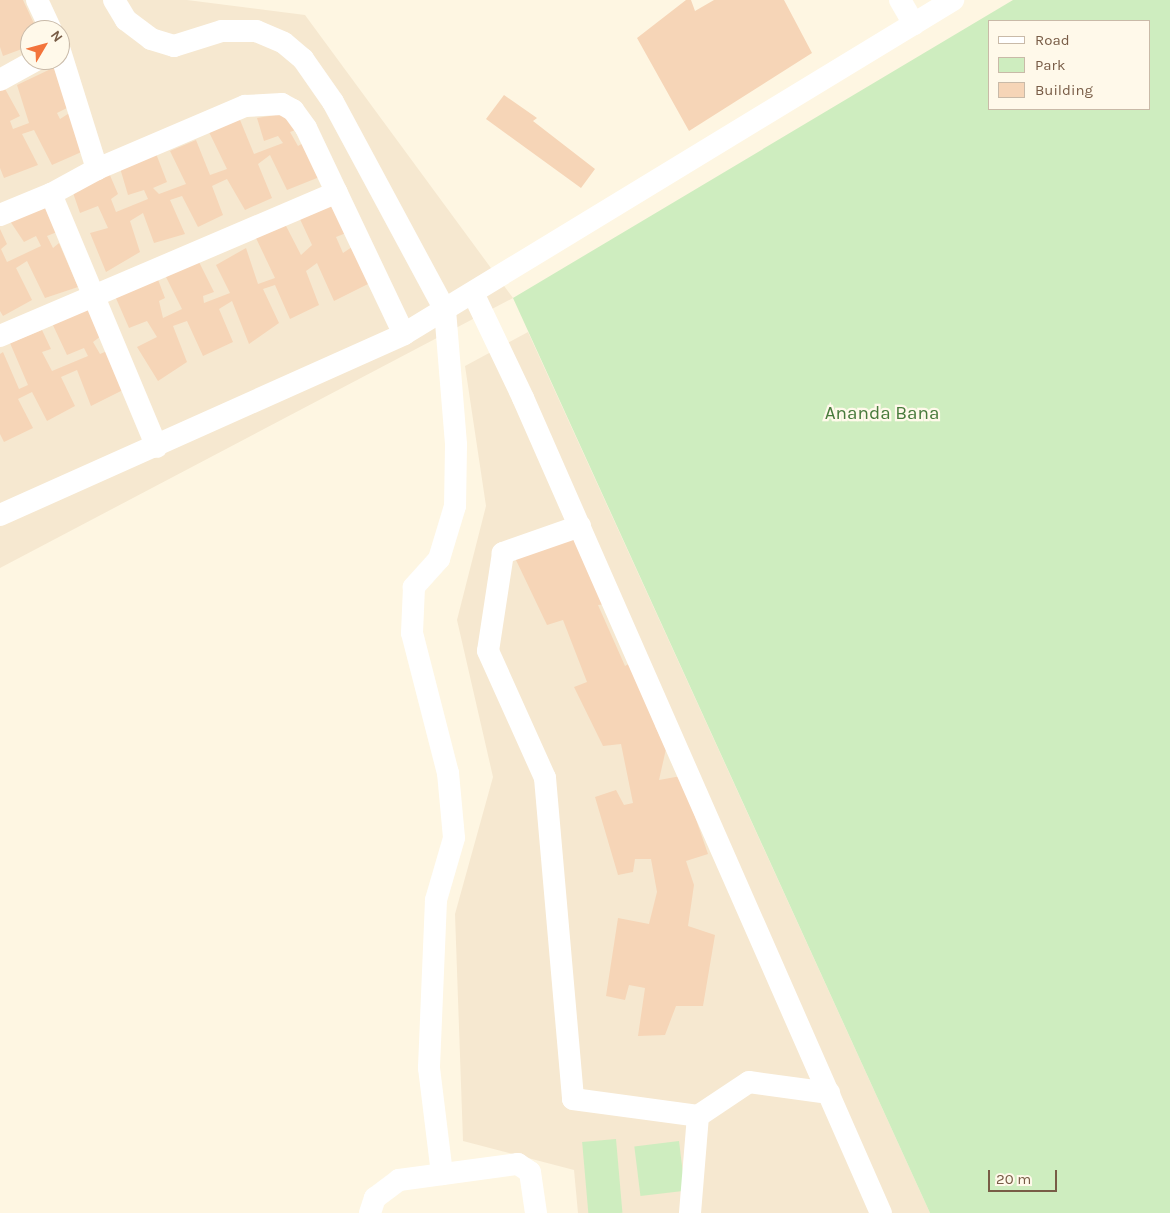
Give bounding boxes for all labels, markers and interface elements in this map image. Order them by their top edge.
north arrow [20,20,70,70]
legend [988,20,1150,110]
text: N [47,27,66,45]
text: Road [1035,31,1070,49]
text: Park [1035,56,1065,74]
text: Building [1035,81,1093,99]
park label: Ananda Bana [825,403,939,425]
scale bar [990,1160,1059,1192]
text: 20 m [996,1170,1031,1188]

